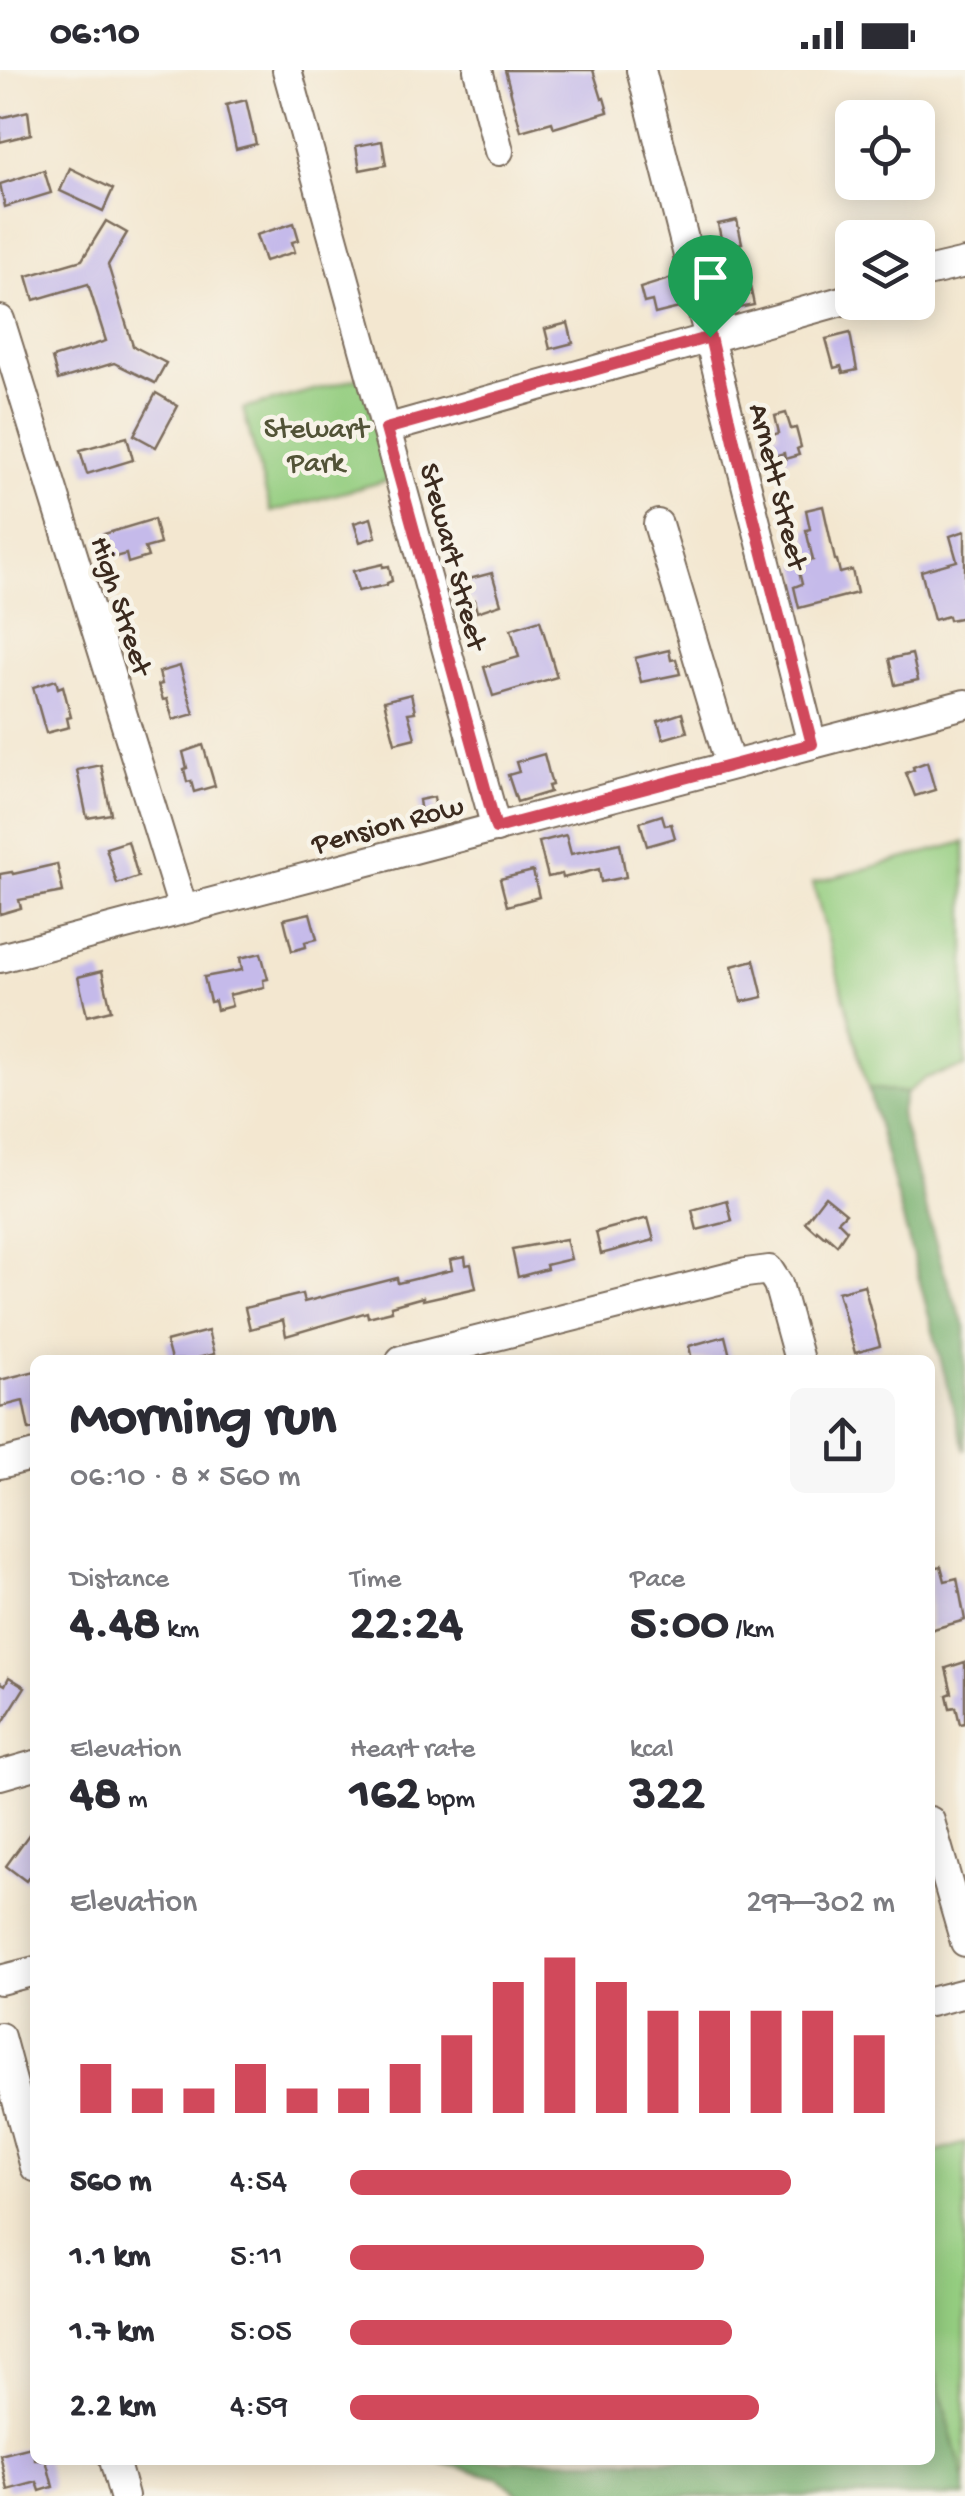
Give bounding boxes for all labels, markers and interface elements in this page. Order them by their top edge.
text: 06:10 [50,13,140,57]
map controls [835,100,935,320]
button: locate [835,100,935,200]
button: layers [835,220,935,320]
pin [668,235,753,338]
icon: arrive [683,250,738,305]
street label: Arnett Street [738,401,814,576]
park label: Stewart Park [264,414,371,483]
street label: Stewart Street [409,460,493,657]
street label: High Street [80,533,158,683]
street label: Pension Row [308,790,468,865]
button: share [790,1388,895,1493]
text: Morning run [70,1389,336,1453]
text: 06:10 · 8 × 560 m [70,1459,300,1497]
text: Distance [70,1564,169,1597]
text: Time [350,1564,401,1597]
text: Pace [630,1564,685,1597]
text: 4.48 [70,1597,160,1656]
text: 22:24 [350,1597,463,1656]
text: 5:00 [630,1597,729,1656]
text: km [160,1614,199,1647]
text: /km [729,1614,775,1647]
text: Elevation [70,1734,181,1767]
text: Heart rate [350,1734,475,1767]
text: kcal [630,1734,674,1767]
text: 48 [70,1767,121,1826]
text: 162 [350,1767,420,1826]
text: 322 [630,1767,705,1826]
text: m [121,1784,148,1817]
text: bpm [420,1784,475,1817]
text: Elevation [70,1885,197,1923]
text: 297–302 m [746,1885,895,1923]
text: 560 m [70,2164,152,2202]
text: 4:54 [230,2164,287,2202]
text: 1.1 km [70,2239,150,2277]
text: 5:11 [230,2239,283,2277]
text: 1.7 km [70,2314,154,2352]
text: 5:05 [230,2314,292,2352]
text: 2.2 km [70,2389,156,2427]
text: 4:59 [230,2389,288,2427]

